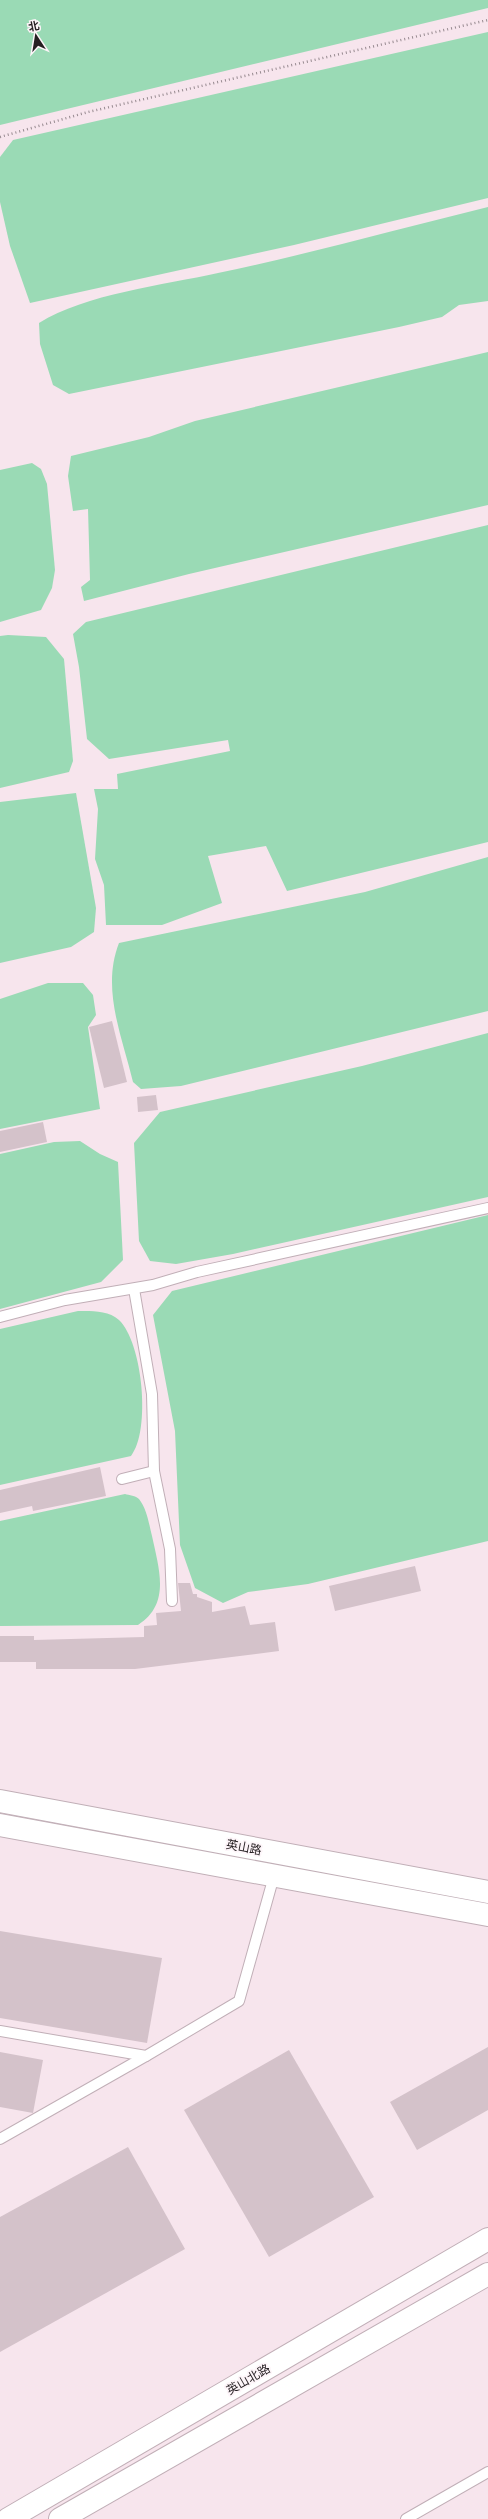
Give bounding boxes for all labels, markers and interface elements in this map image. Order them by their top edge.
north arrow [16,16,56,56]
text: 北 [27,18,41,34]
street label: 英山路 [225,1836,263,1858]
street label: 英山北路 [223,2361,273,2397]

